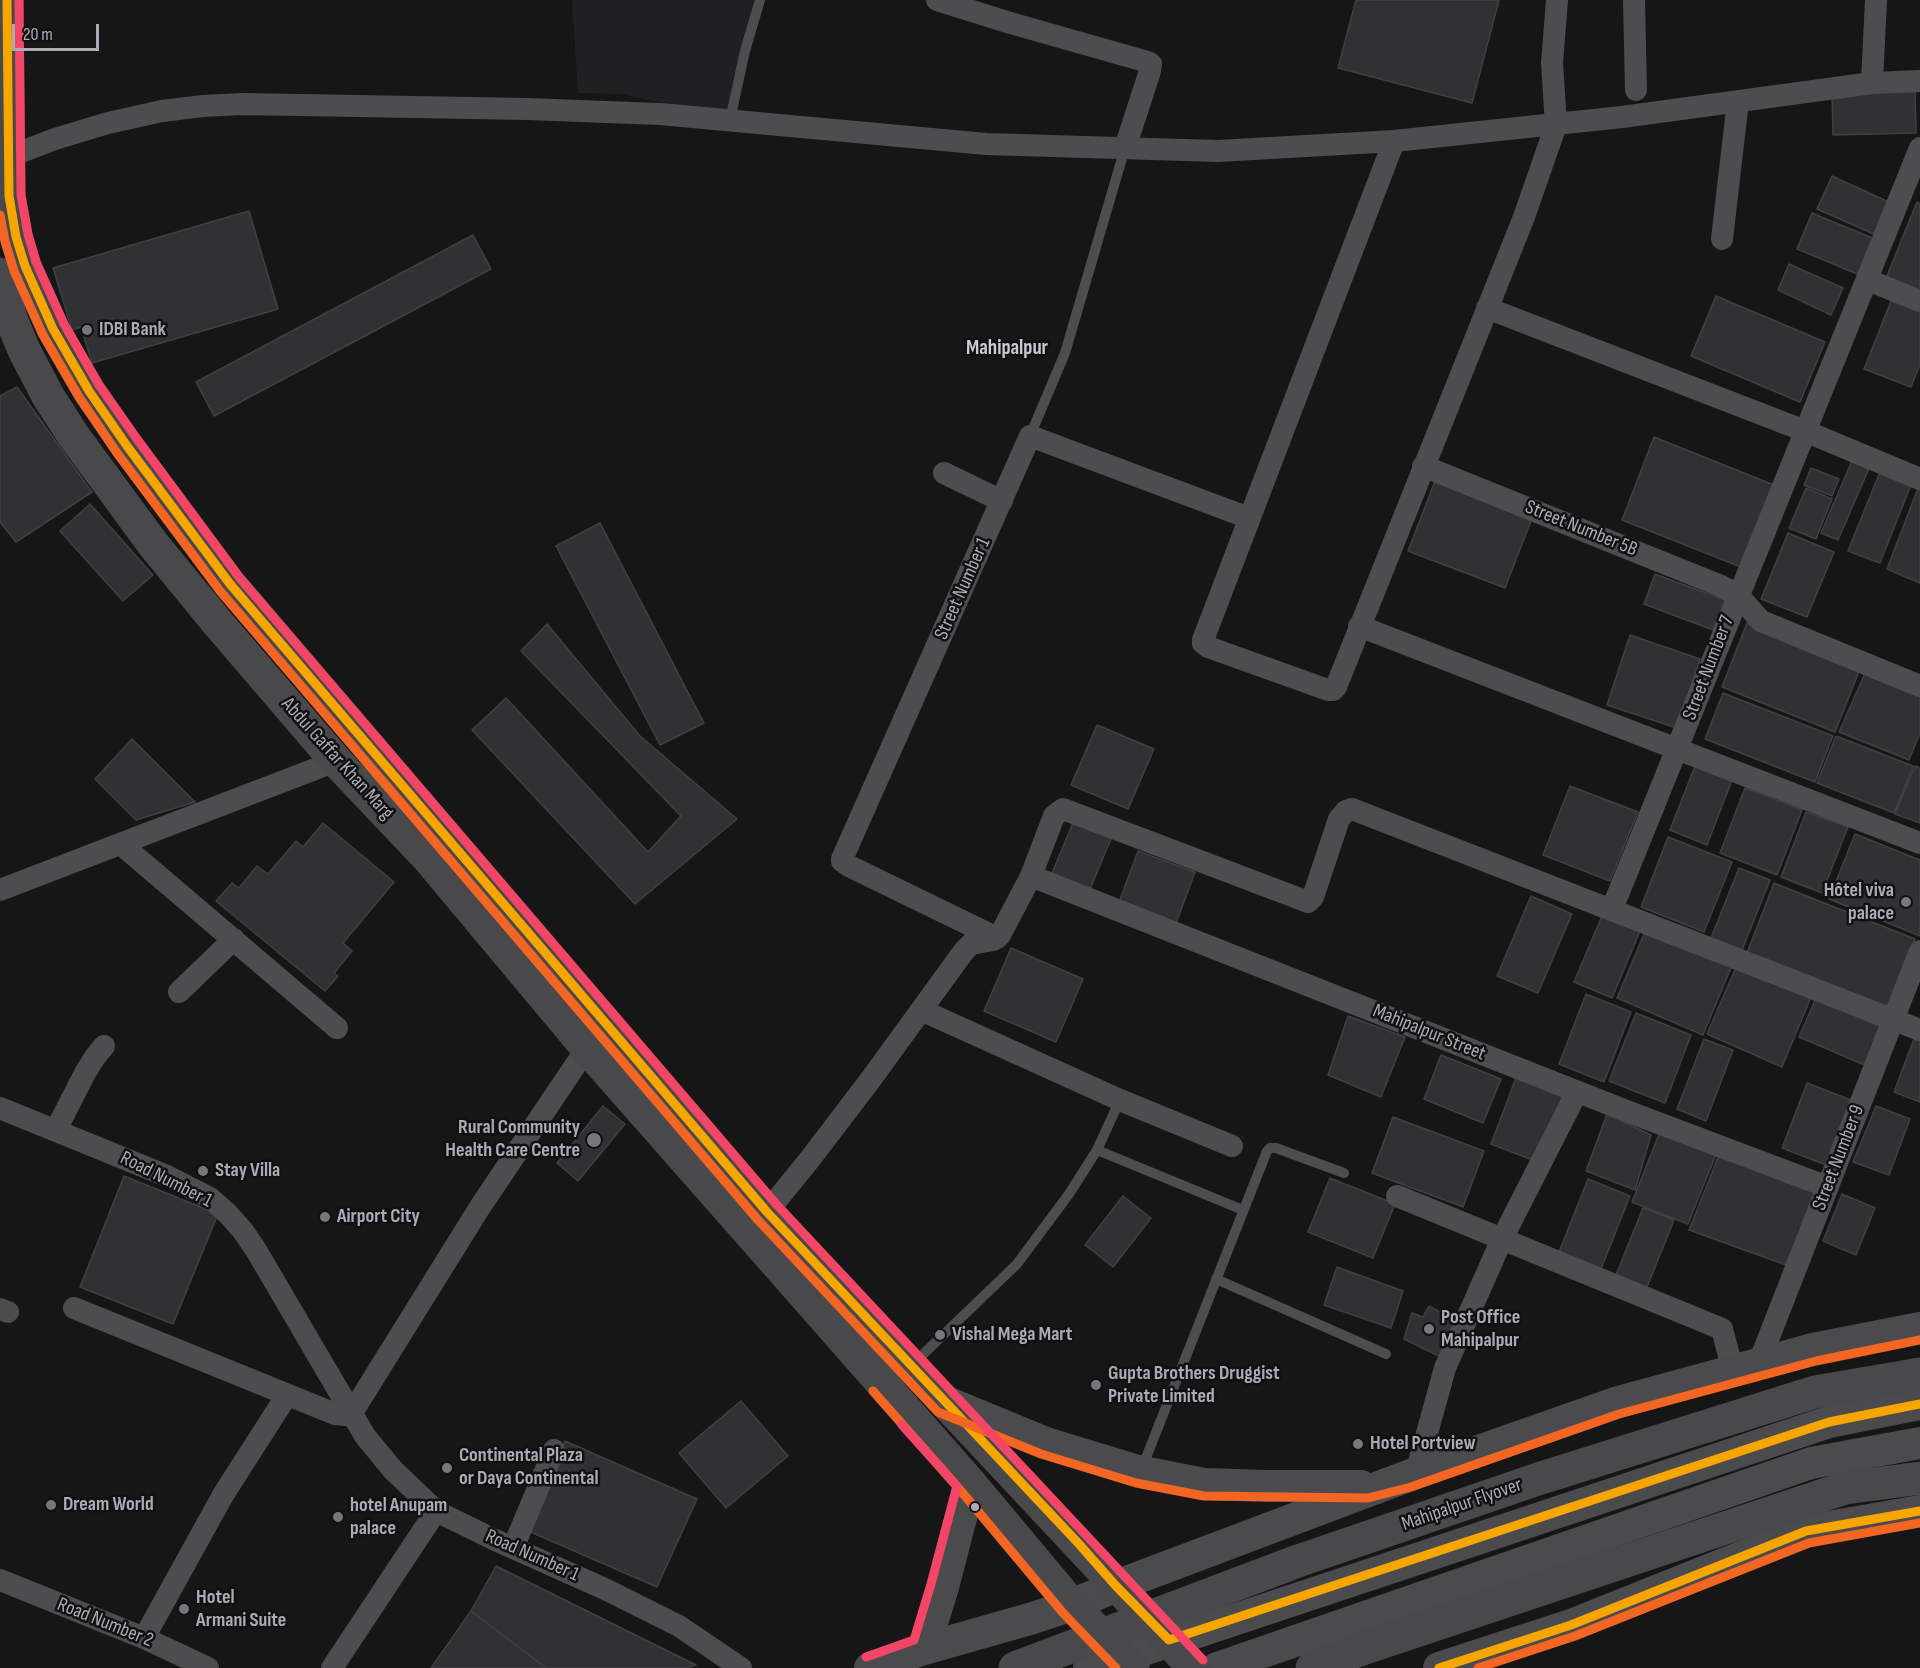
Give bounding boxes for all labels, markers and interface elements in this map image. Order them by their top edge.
scale bar [15,12,102,50]
text: 20 m [23,24,53,45]
place label: IDBI Bank [99,318,166,342]
marker: IDBI Bank [80,323,94,337]
district label: Mahipalpur [966,336,1048,362]
street label: Street Number 5B [1521,496,1641,562]
street label: Street Number 1 [930,534,996,644]
street label: Street Number 7 [1678,612,1740,724]
street label: Abdul Gaffar Khan Marg [276,693,398,825]
place label: Hôtel viva palace [1824,879,1894,926]
marker: Hôtel viva palace [1899,895,1913,909]
street label: Mahipalpur Street [1369,1000,1489,1066]
street label: Street Number 9 [1808,1102,1870,1214]
place label: Rural Community Health Care Centre [445,1116,580,1163]
marker: Rural Community Health Care Centre [585,1131,603,1149]
street label: Road Number 1 [116,1147,216,1213]
place label: Stay Villa [215,1159,280,1183]
marker: Stay Villa [196,1164,210,1178]
place label: Airport City [337,1205,420,1229]
marker: Airport City [318,1210,332,1224]
place label: Post Office Mahipalpur [1441,1306,1520,1353]
marker: Post Office Mahipalpur [1422,1322,1436,1336]
place label: Vishal Mega Mart [952,1323,1072,1347]
marker: Vishal Mega Mart [933,1328,947,1342]
place label: Gupta Brothers Druggist Private Limited [1108,1362,1279,1409]
marker: Gupta Brothers Druggist Private Limited [1089,1378,1103,1392]
place label: Hotel Portview [1370,1432,1476,1456]
marker: Hotel Portview [1351,1437,1365,1451]
place label: Continental Plaza or Daya Continental [459,1444,598,1491]
marker: Continental Plaza or Daya Continental [440,1461,454,1475]
street label: Mahipalpur Flyover [1399,1473,1525,1537]
place label: Dream World [63,1493,154,1517]
place label: hotel Anupam palace [350,1494,447,1541]
marker: Dream World [44,1498,58,1512]
unlabelled marker [969,1501,981,1513]
marker: hotel Anupam palace [331,1510,345,1524]
street label: Road Number 1 [481,1525,583,1587]
place label: Hotel Armani Suite [196,1586,286,1633]
street label: Road Number 2 [53,1593,157,1653]
marker: Hotel Armani Suite [177,1602,191,1616]

